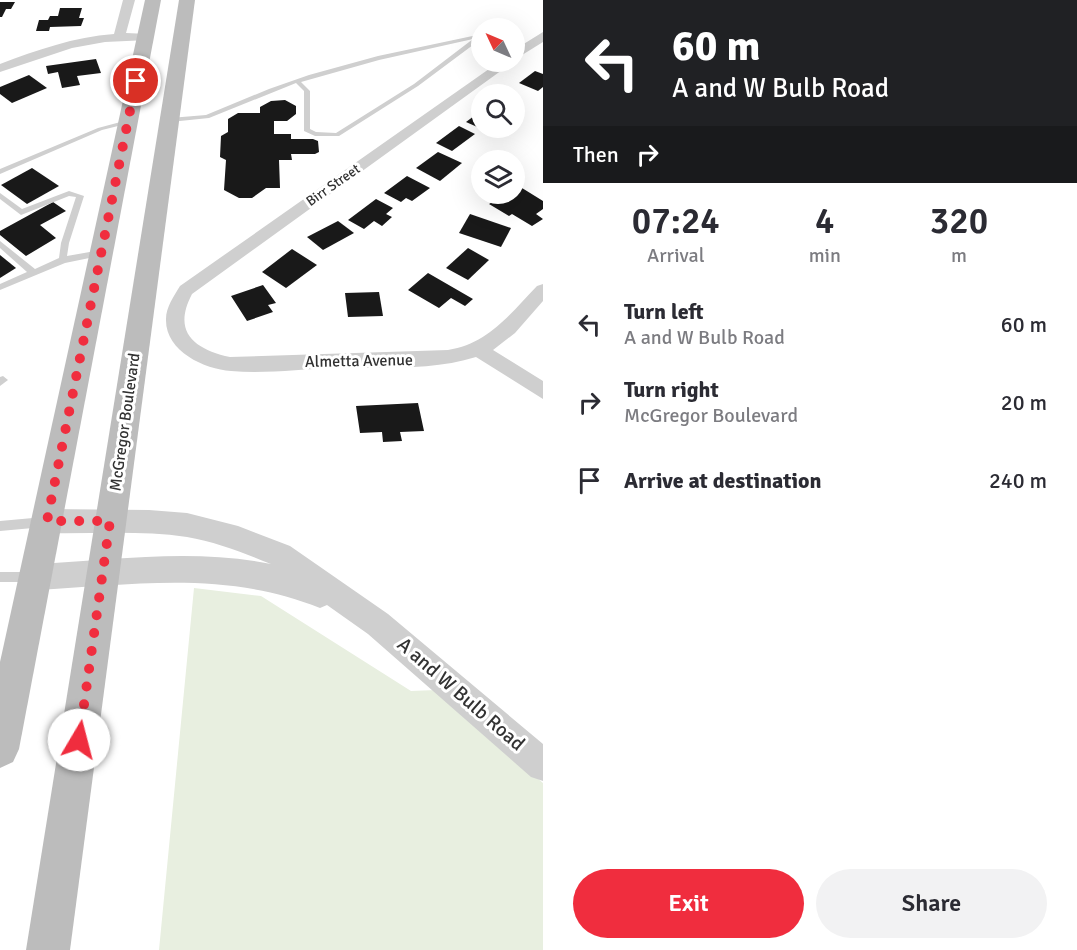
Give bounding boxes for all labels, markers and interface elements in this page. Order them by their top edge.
north arrow [471,18,525,72]
map controls [471,18,525,204]
text: 60 m [672,21,761,72]
icon: left [573,24,651,102]
pin [110,55,161,106]
icon: arrive [119,64,152,97]
text: A and W Bulb Road [672,72,889,105]
button: search [471,84,525,138]
icon: right [631,138,664,171]
text: Then [573,141,619,168]
button: layers [471,150,525,204]
street label: Birr Street [303,160,363,210]
text: 07:24 [632,199,720,244]
text: 4 [815,199,835,244]
text: 320 [930,199,988,244]
text: Arrival [647,243,705,268]
text: min [809,243,841,268]
text: m [951,243,967,268]
text: Turn left [624,298,704,325]
icon: left [573,308,606,341]
text: 60 m [1001,311,1047,338]
text: A and W Bulb Road [624,325,785,350]
street label: Almetta Avenue [305,350,413,372]
street label: McGregor Boulevard [105,352,145,492]
text: Turn right [624,376,719,403]
icon: right [573,386,606,419]
text: 20 m [1001,389,1047,416]
text: McGregor Boulevard [624,403,798,428]
icon: arrive [573,464,606,497]
text: Arrive at destination [624,467,821,494]
text: 240 m [989,467,1047,494]
street label: A and W Bulb Road [392,632,530,756]
position arrow [47,708,111,772]
button: Exit [573,869,804,938]
button: Share [816,869,1047,938]

